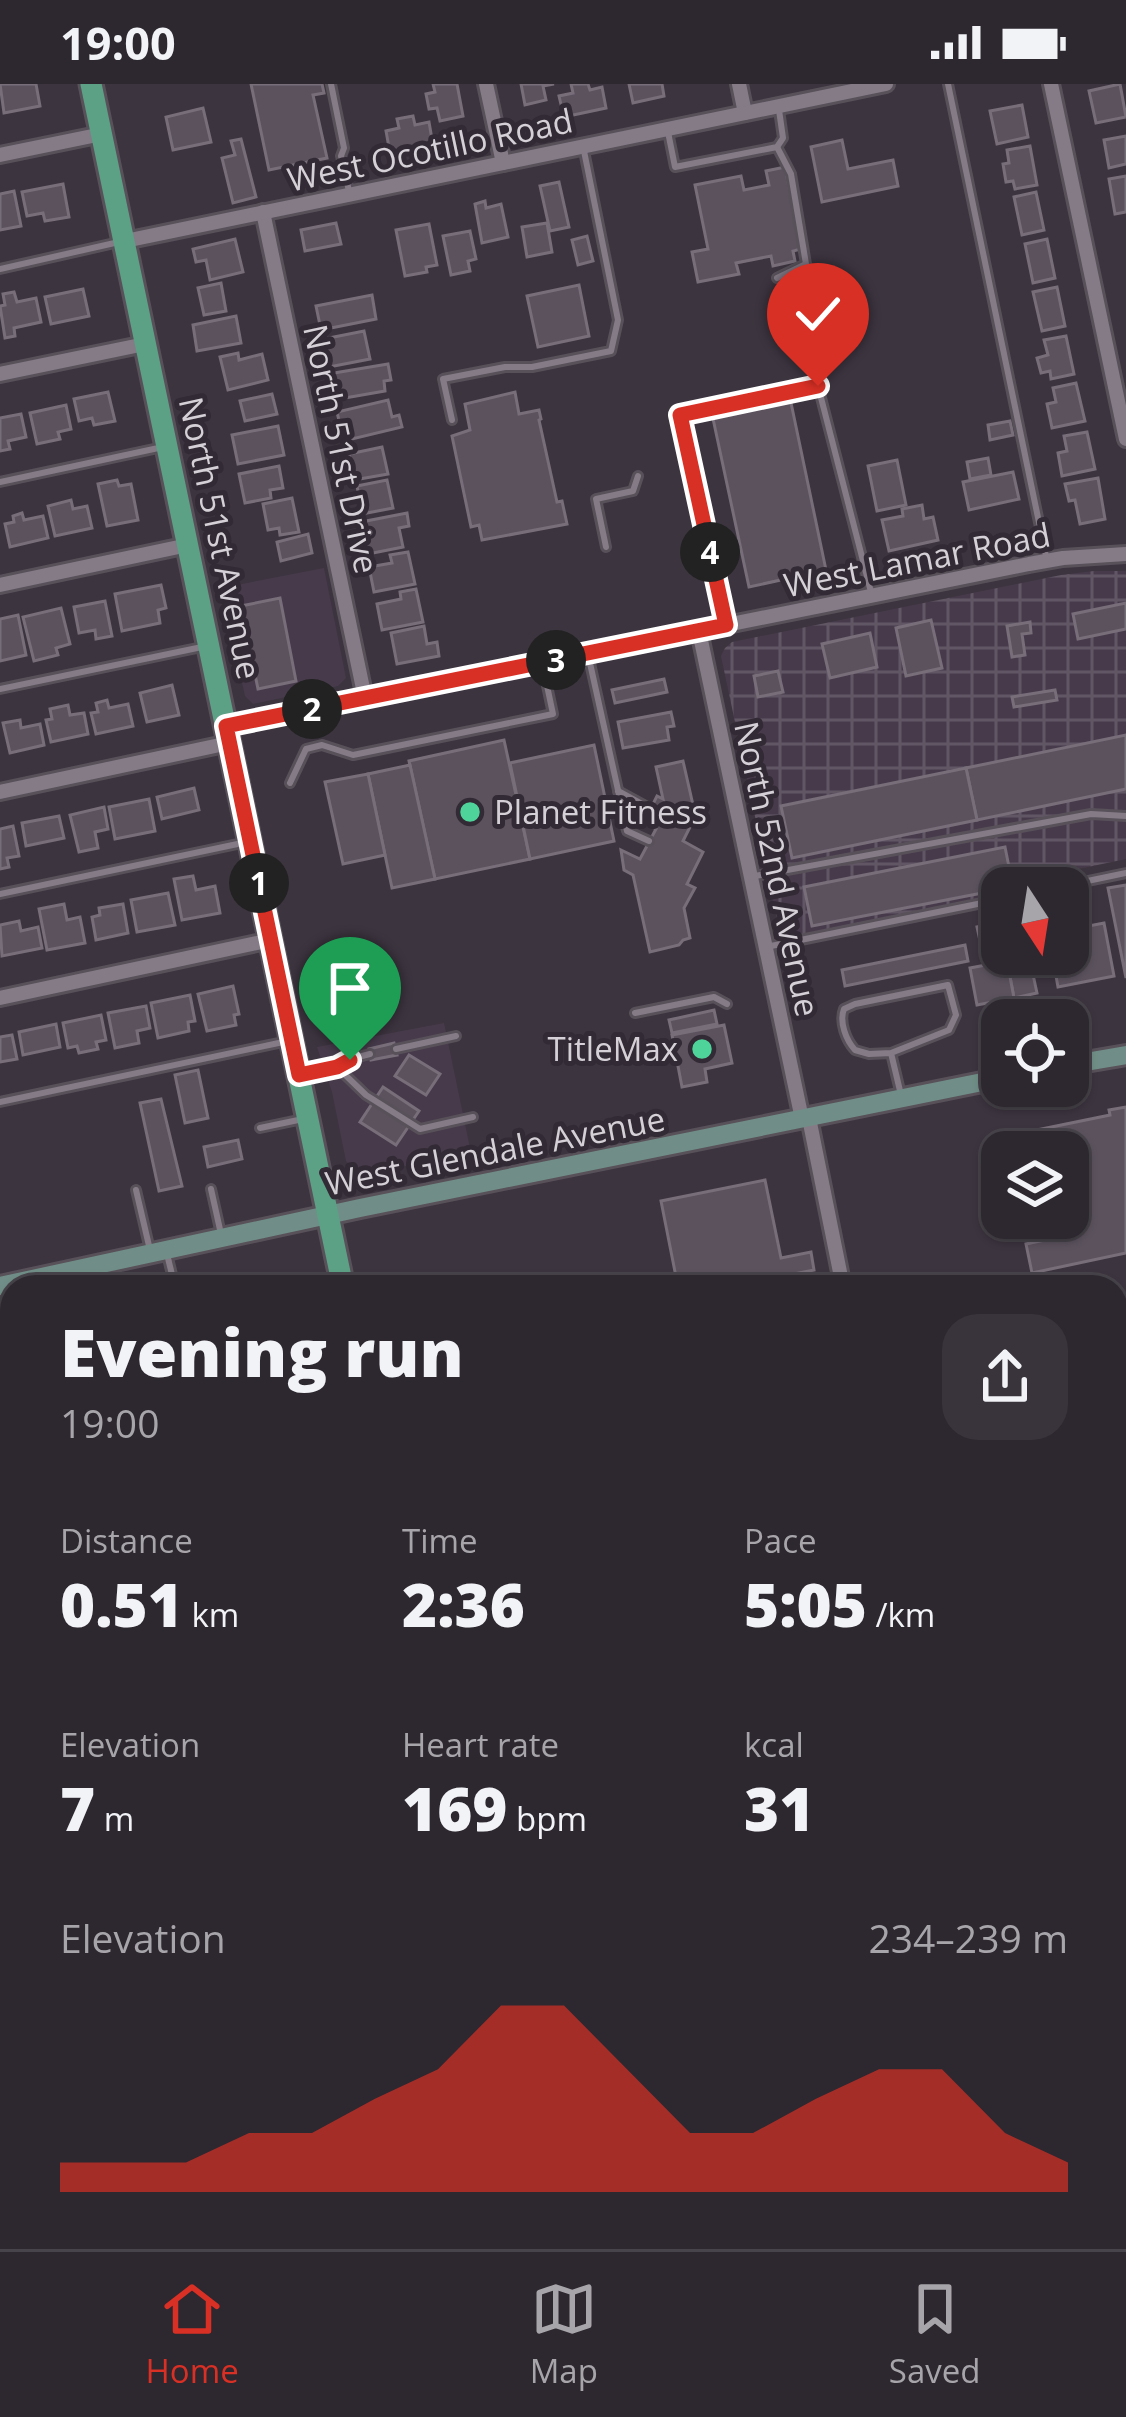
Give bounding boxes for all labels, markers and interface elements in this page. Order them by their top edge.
text: 19:00 [60,12,176,73]
street label: West Ocotillo Road [283,97,577,202]
pin [767,263,869,386]
icon: check [785,281,851,347]
street label: North 51st Drive [293,320,390,577]
street label: North 51st Avenue [169,393,272,683]
street label: West Lamar Road [780,512,1054,607]
pin: 4 [680,522,740,582]
text: 4 [701,529,719,574]
pin: 3 [526,630,586,690]
text: 3 [547,637,565,682]
pin: 2 [282,679,342,739]
text: 2 [303,686,321,731]
street label: North 52nd Avenue [724,717,831,1020]
place label: Planet Fitness [494,789,707,834]
marker: Planet Fitness [457,799,483,825]
pin: 1 [229,853,289,913]
text: 1 [250,860,268,905]
north arrow [981,867,1089,975]
map controls [981,867,1089,1239]
pin [299,937,401,1060]
icon: arrive [317,955,383,1021]
button: locate [981,999,1089,1107]
place label: TitleMax [548,1026,678,1071]
marker: TitleMax [689,1036,715,1062]
street label: West Glendale Avenue [321,1096,669,1206]
button: layers [981,1131,1089,1239]
text: Evening run [60,1306,464,1396]
button: share [942,1314,1068,1440]
text: 19:00 [60,1396,159,1449]
text: Distance [60,1518,193,1563]
text: Time [402,1518,478,1563]
text: Pace [744,1518,817,1563]
text: 0.51 [60,1563,183,1645]
text: 2:36 [402,1563,525,1645]
text: 5:05 [744,1563,867,1645]
text: km [183,1592,239,1637]
text: /km [867,1592,935,1637]
text: Elevation [60,1722,200,1767]
text: Heart rate [402,1722,559,1767]
text: kcal [744,1722,804,1767]
text: 7 [60,1767,95,1849]
text: 169 [402,1767,507,1849]
text: 31 [744,1767,814,1849]
text: m [95,1796,134,1841]
text: bpm [507,1796,587,1841]
text: Elevation [60,1911,226,1964]
text: 234–239 m [868,1911,1068,1964]
tab: Home [145,2276,239,2393]
tab: Map [530,2276,598,2393]
tab: Saved [889,2276,981,2393]

